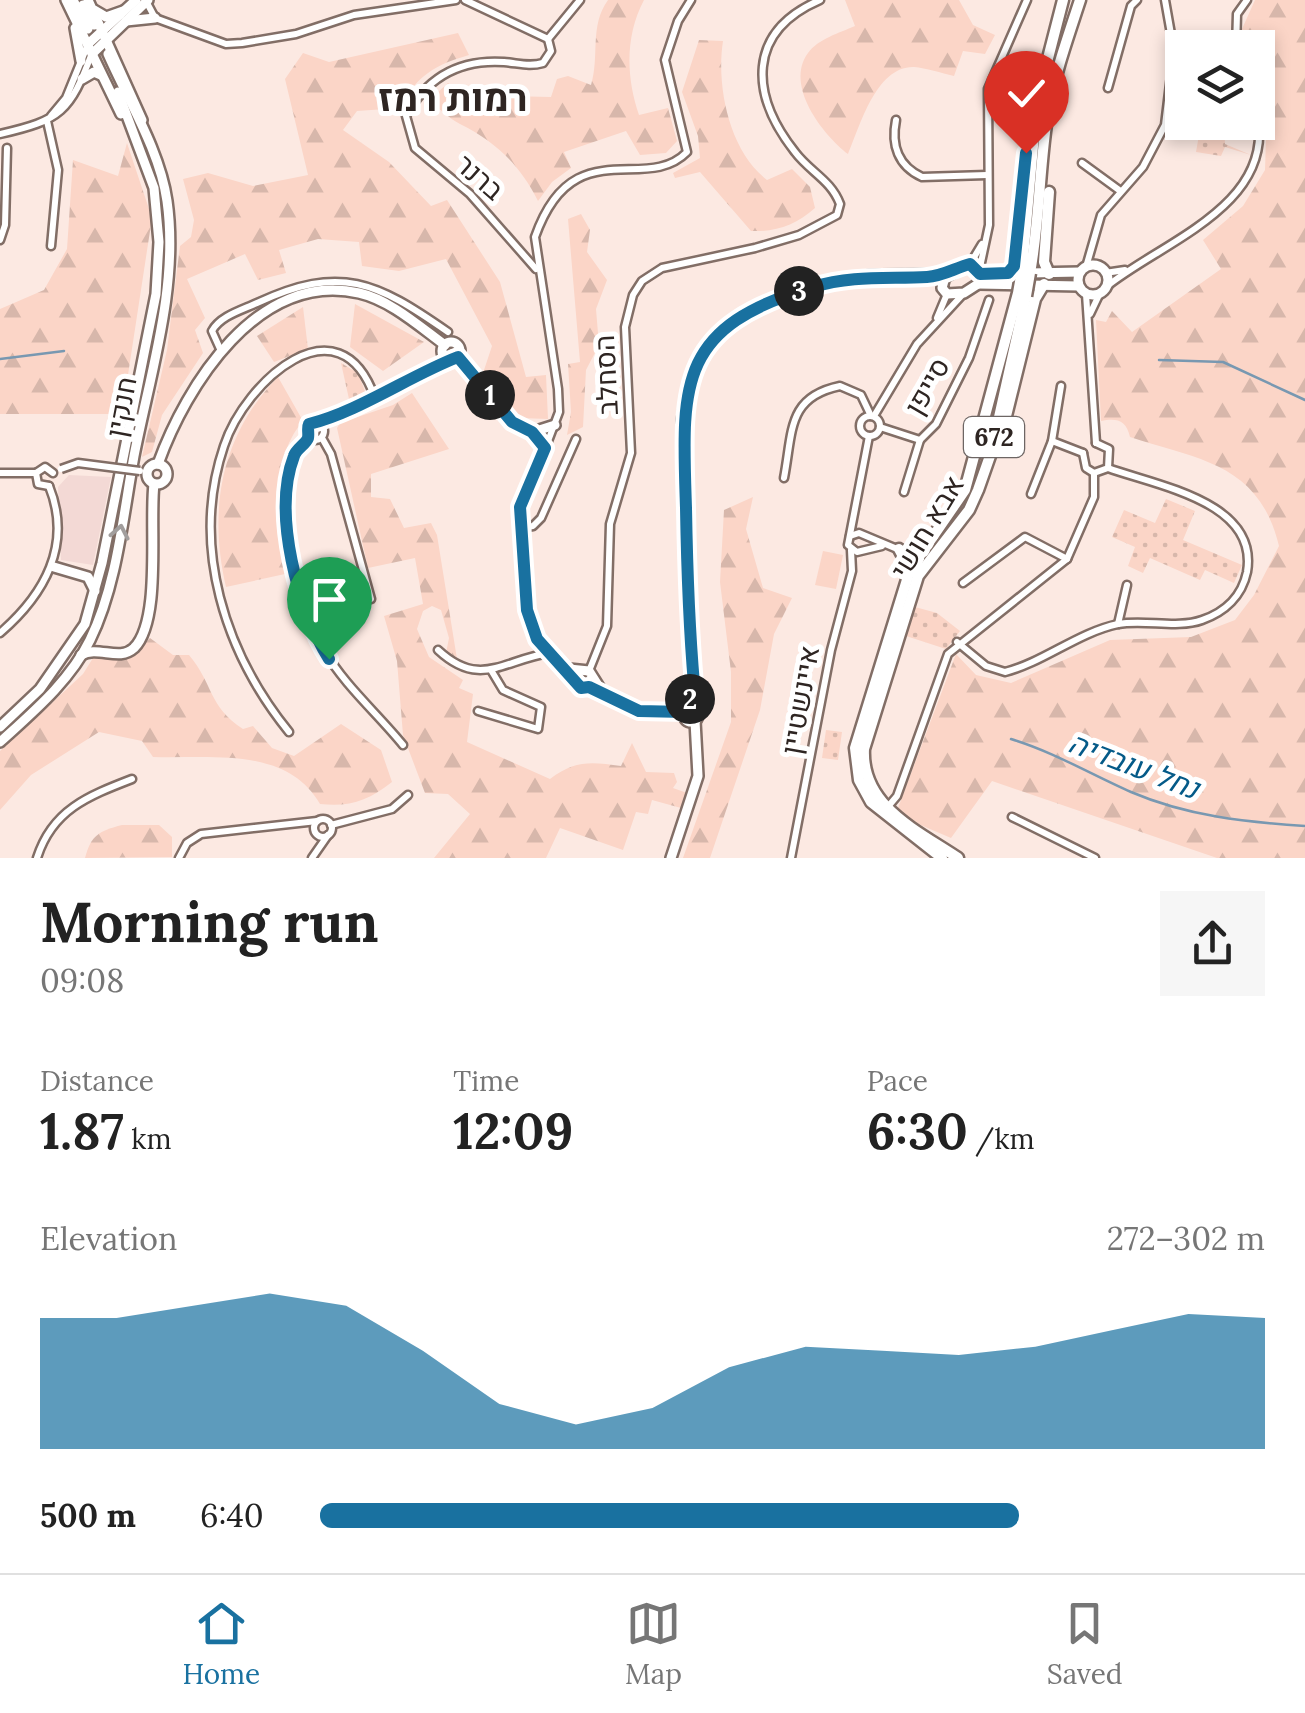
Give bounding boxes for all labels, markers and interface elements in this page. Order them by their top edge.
map controls [1165,30,1275,140]
button: layers [1165,30,1275,140]
pin [984,51,1069,154]
icon: check [999,66,1054,121]
district label: רמות רמז [378,73,528,121]
street label: ברנר [448,146,512,208]
pin: 3 [774,266,824,316]
text: 3 [791,273,807,309]
street label: הסחלב [586,334,626,416]
street label: סייפן [896,351,958,421]
pin: 1 [465,370,515,420]
street label: חנקין [98,374,144,440]
text: 1 [484,377,496,413]
road number: 672 [964,417,1024,457]
street label: אבא חושי [882,469,972,585]
one-way arrow [108,524,129,541]
pin [287,557,372,660]
icon: arrive [302,572,357,627]
street label: איינשטיין [773,643,827,757]
pin: 2 [665,674,715,724]
text: 2 [683,681,697,717]
water label: נחל עובדיה [1063,723,1207,808]
text: Morning run [40,887,378,957]
button: share [1160,891,1265,996]
text: 09:08 [40,960,124,1001]
text: Distance [40,1063,154,1099]
text: Time [453,1063,519,1099]
text: Pace [867,1063,928,1099]
text: 1.87 [40,1099,124,1163]
text: 12:09 [453,1099,573,1163]
text: 6:30 [867,1099,968,1163]
text: km [124,1121,171,1157]
text: /km [968,1121,1034,1157]
text: Elevation [40,1218,177,1259]
text: 272–302 m [1107,1218,1265,1259]
text: 500 m [40,1495,136,1536]
text: 6:40 [200,1495,264,1536]
tab: Home [182,1596,260,1692]
tab: Map [625,1596,682,1692]
tab: Saved [1047,1596,1123,1692]

